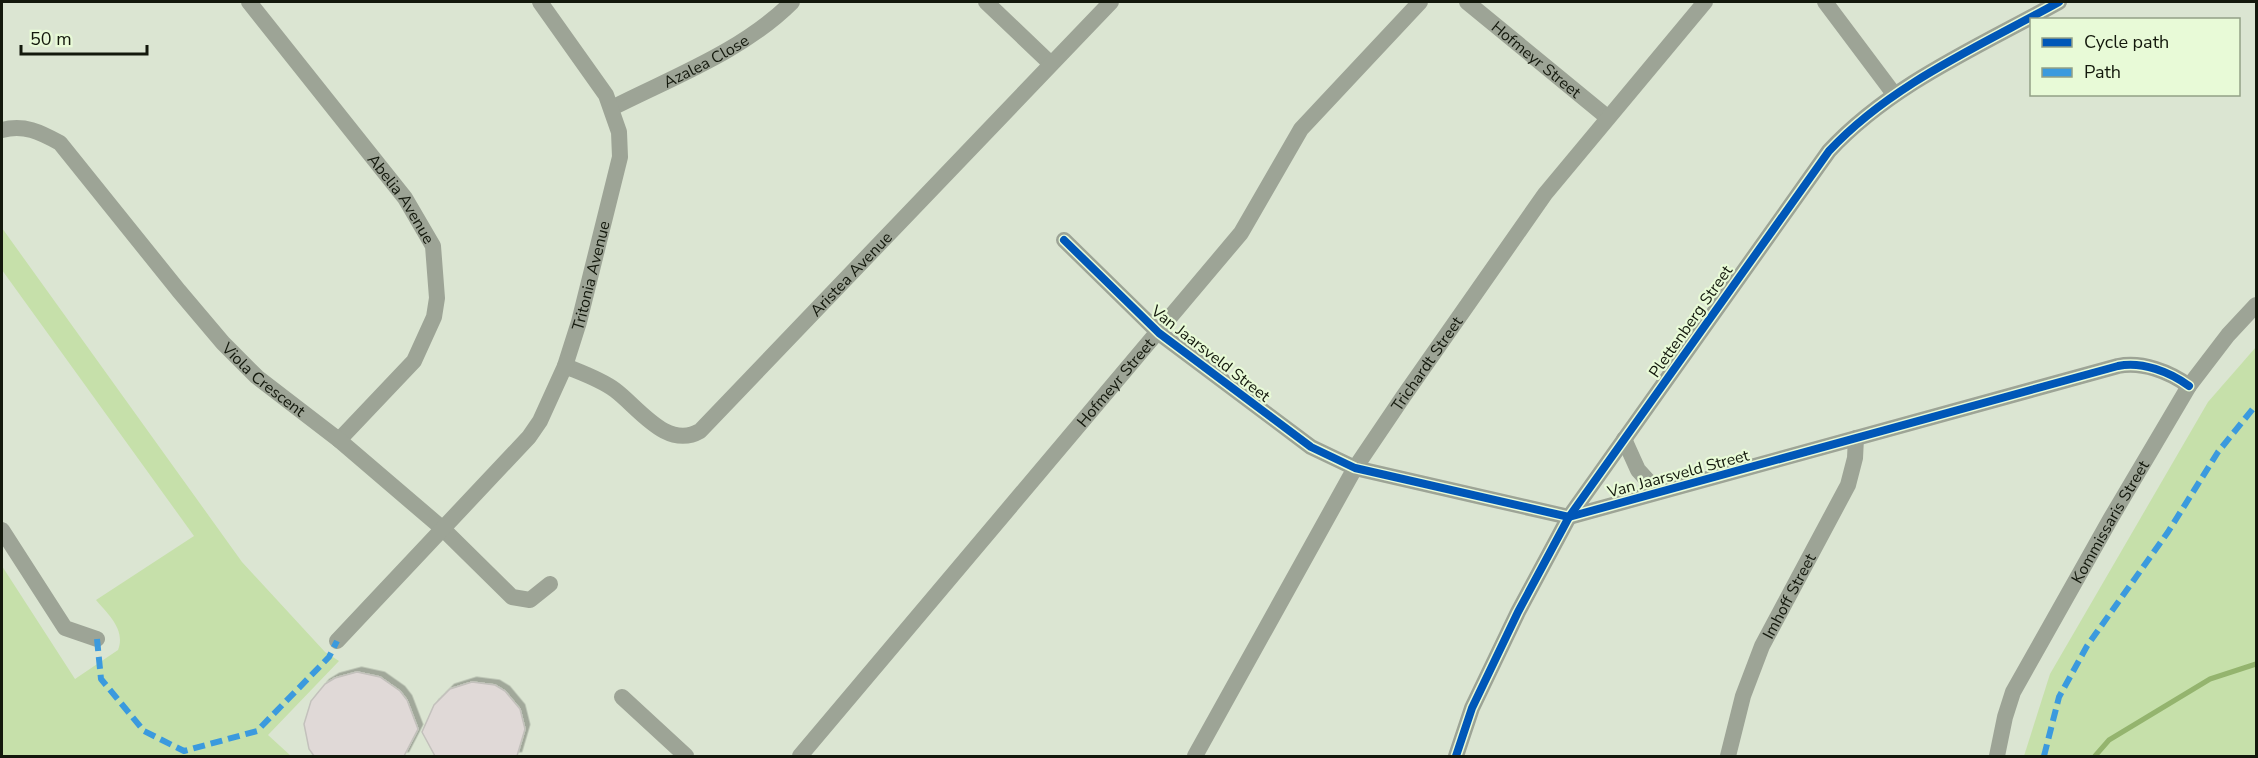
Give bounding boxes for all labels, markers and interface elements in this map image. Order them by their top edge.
street label: Hofmeyr Street [1486,16,1586,104]
scale bar [21,18,147,56]
legend [2030,18,2240,96]
text: 50 m [30,27,72,51]
street label: Azalea Close [660,30,753,94]
text: Cycle path [2084,30,2169,54]
text: Path [2084,60,2121,84]
street label: Abelia Avenue [362,149,439,248]
street label: Tritonia Avenue [567,219,616,334]
street label: Aristea Avenue [805,227,897,322]
street label: Plettenberg Street [1644,261,1738,382]
street label: Van Jaarsveld Street [1145,300,1275,407]
street label: Trichardt Street [1386,312,1468,416]
street label: Hofmeyr Street [1072,333,1160,432]
street label: Viola Crescent [216,337,310,423]
street label: Van Jaarsveld Street [1604,444,1752,504]
street label: Kommissaris Street [2066,456,2155,588]
street label: Imhoff Street [1758,550,1822,643]

